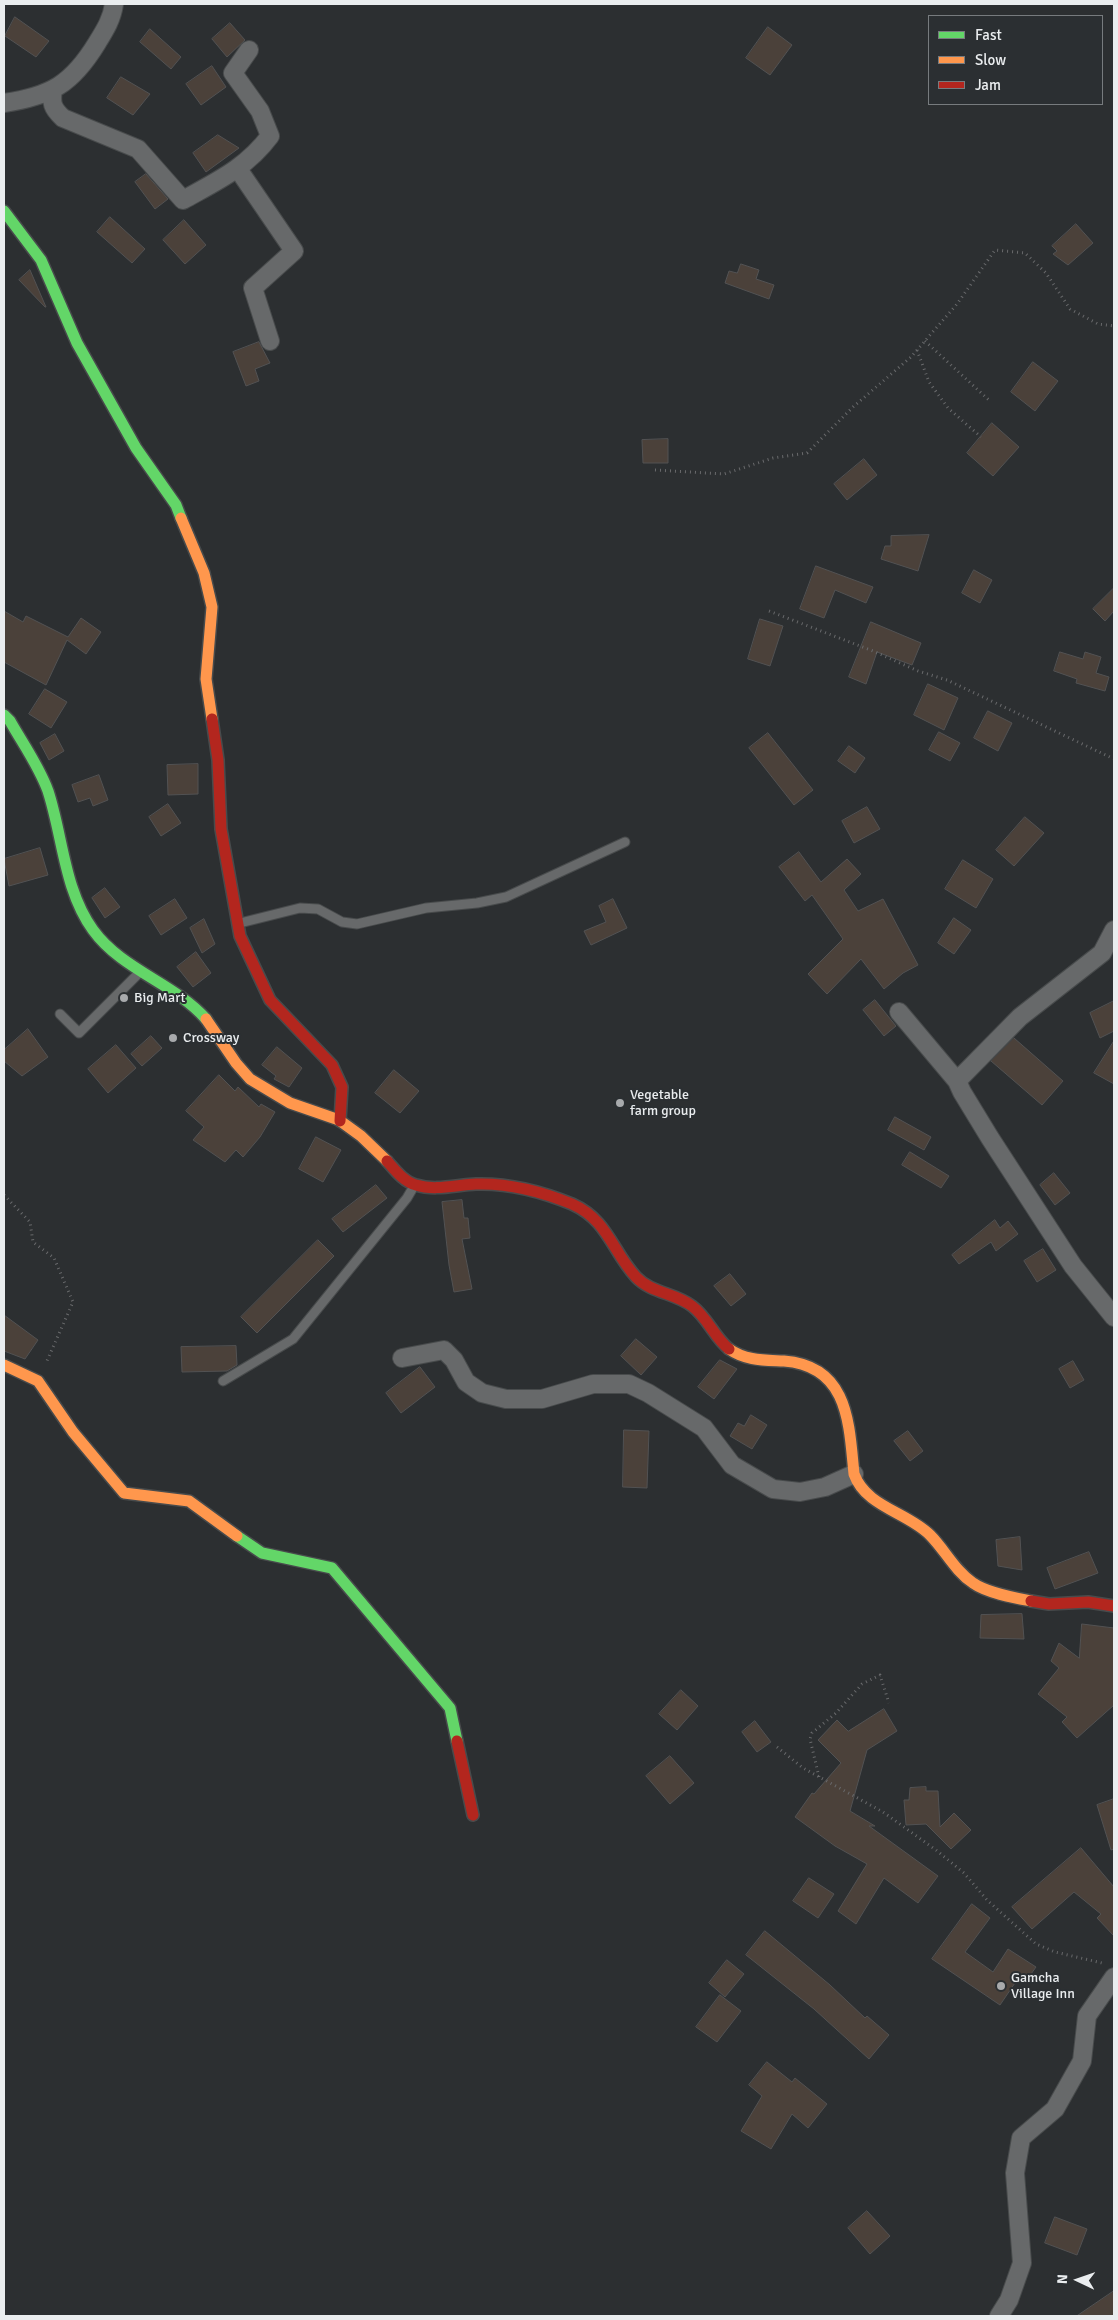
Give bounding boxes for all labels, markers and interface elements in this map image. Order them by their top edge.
legend [928,15,1103,105]
text: Fast [975,26,1002,44]
text: Slow [975,51,1006,69]
text: Jam [975,76,1001,94]
place label: Big Mart [134,990,185,1006]
marker: Big Mart [118,992,130,1004]
place label: Crossway [183,1030,239,1046]
marker: Crossway [167,1032,179,1044]
place label: Vegetable farm group [630,1087,696,1120]
marker: Vegetable farm group [614,1097,626,1109]
place label: Gamcha Village Inn [1011,1970,1075,2002]
marker: Gamcha Village Inn [995,1980,1007,1992]
north arrow [1053,2255,1103,2305]
text: N [1054,2274,1071,2285]

